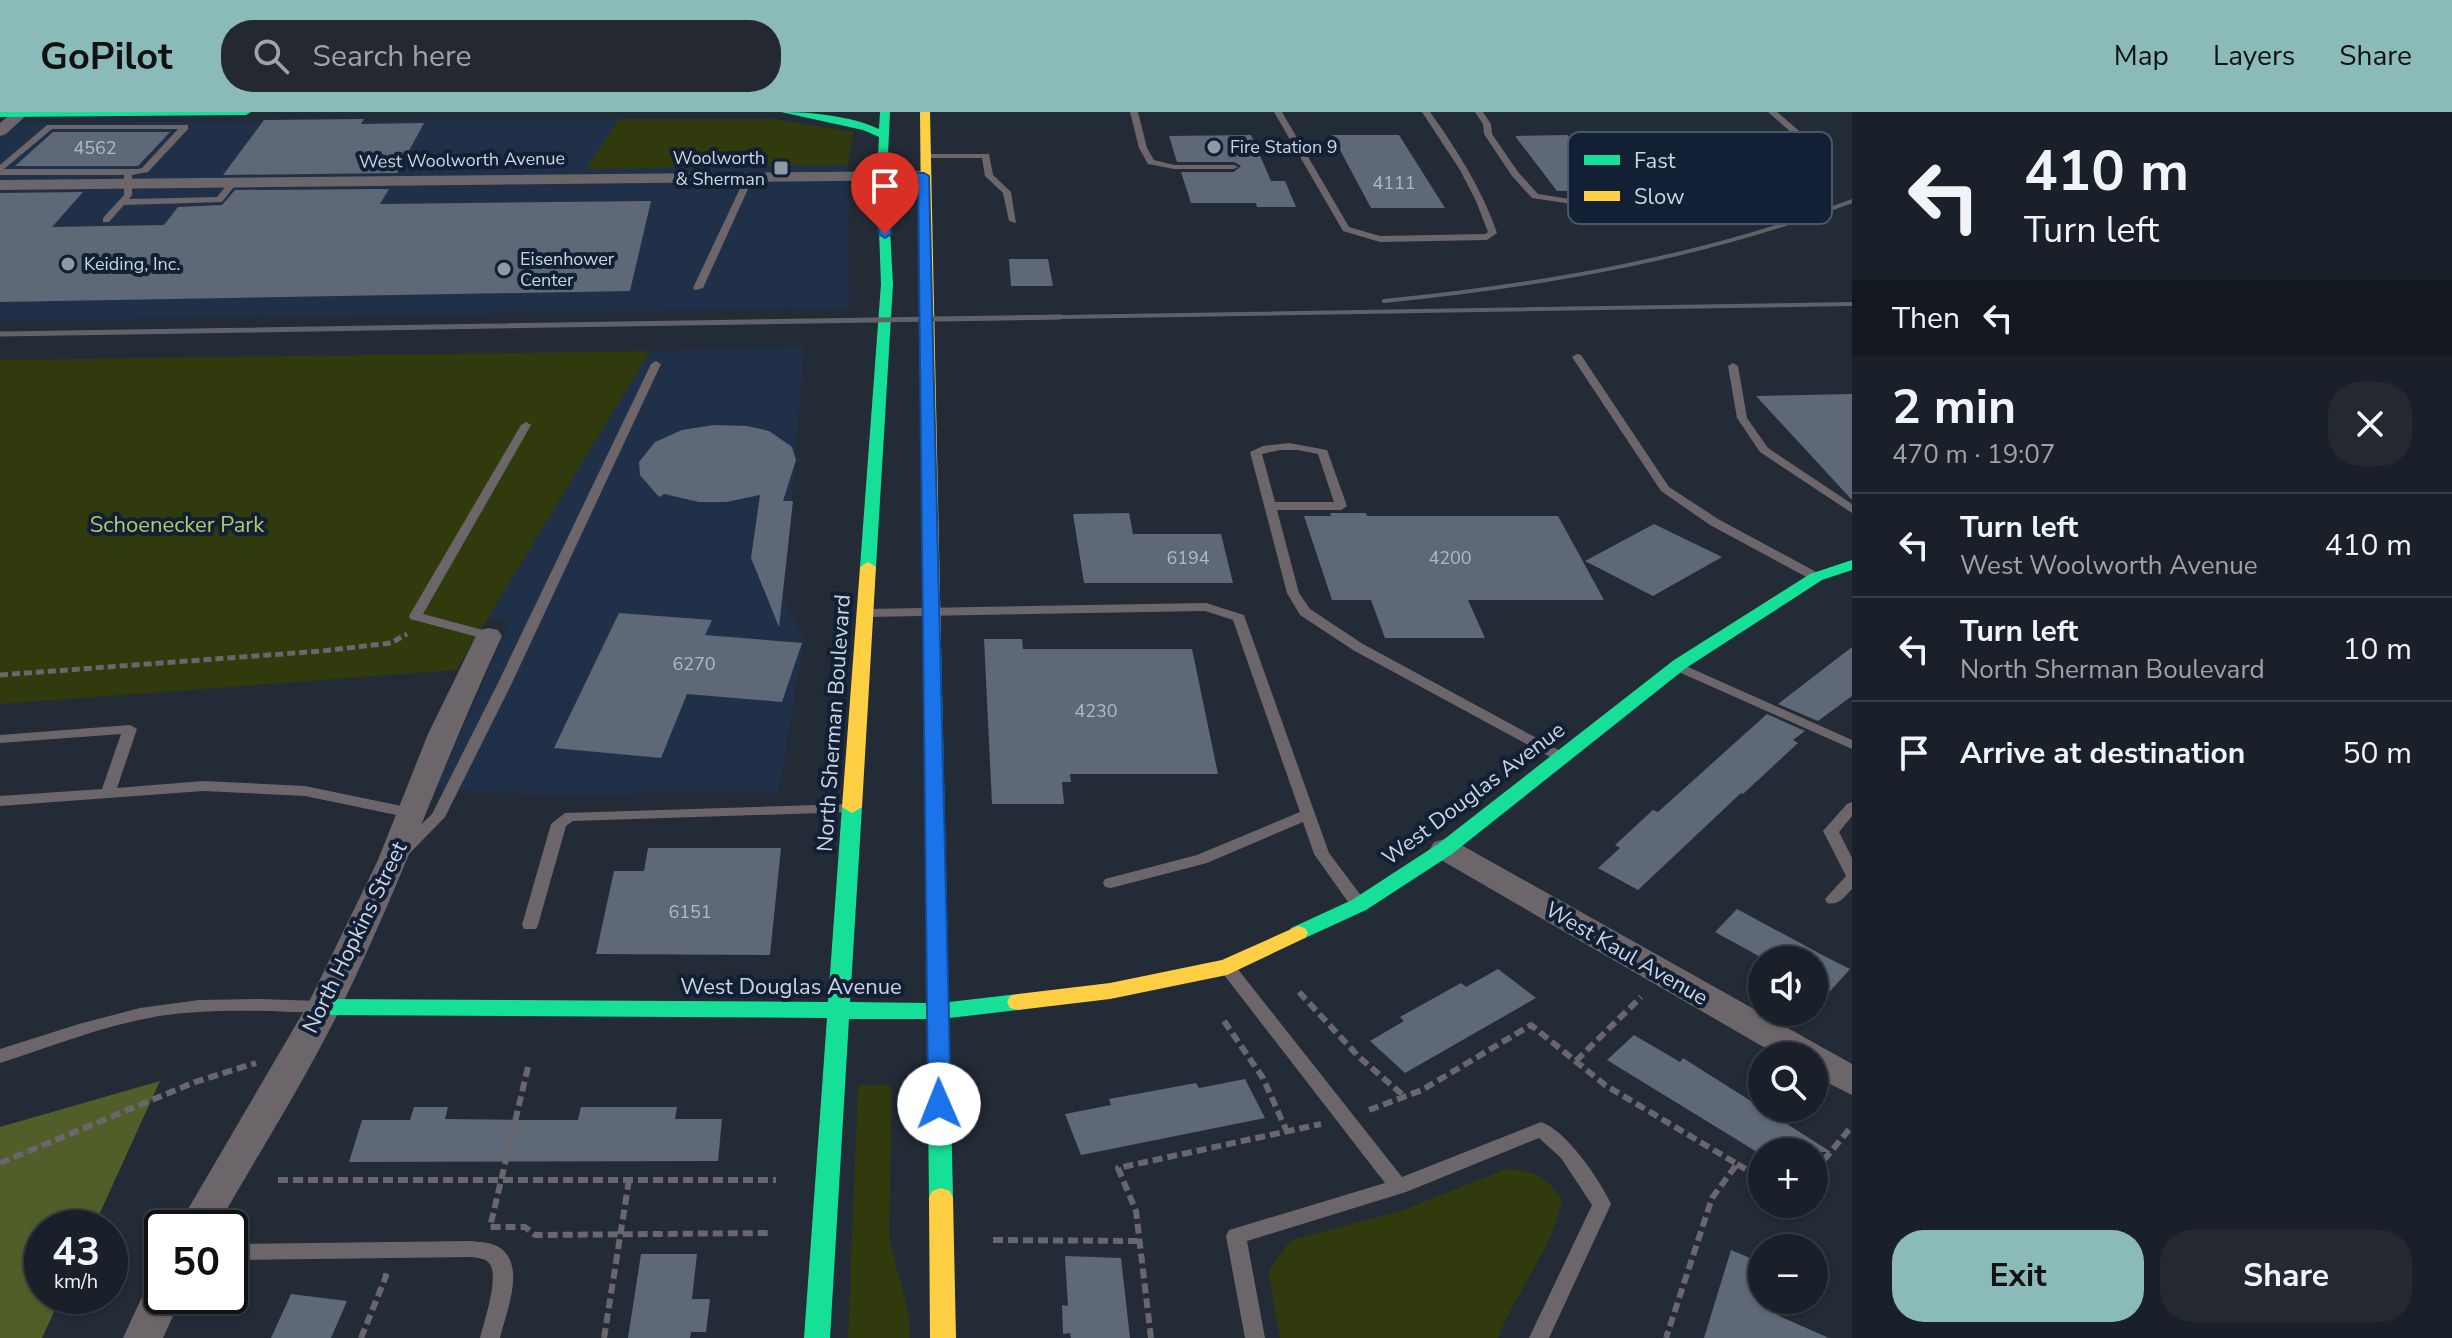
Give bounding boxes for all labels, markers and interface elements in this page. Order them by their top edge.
search box [221,20,781,92]
text: GoPilot [40,31,173,82]
icon: search [249,34,293,78]
text: Search here [313,36,472,77]
text: Map [2114,37,2169,75]
text: Layers [2213,37,2295,75]
text: Share [2339,37,2412,75]
legend [1568,132,1832,224]
text: 410 m [2024,133,2189,210]
place label: Fire Station 9 [1230,135,1338,159]
house number: 4562 [73,136,117,160]
marker: Fire Station 9 [1205,138,1223,156]
icon: left [1892,144,1996,248]
street label: West Woolworth Avenue [359,146,565,174]
place label: Woolworth & Sherman [673,146,765,191]
text: Fast [1634,146,1676,176]
pin [851,152,919,234]
marker: Woolworth & Sherman [772,159,790,177]
icon: arrive [863,164,907,208]
house number: 4111 [1372,171,1416,195]
text: Slow [1634,182,1685,212]
text: Turn left [2024,206,2159,255]
place label: Eisenhower Center [520,247,615,292]
place label: Keiding, Inc. [84,252,180,276]
marker: Keiding, Inc. [59,255,77,273]
marker: Eisenhower Center [495,260,513,278]
icon: left [1976,296,2020,340]
text: Then [1892,298,1960,339]
text: 2 min [1892,374,2016,440]
button: close [2328,382,2412,466]
text: 470 m · 19:07 [1892,437,2055,472]
text: Turn left [1960,507,2078,548]
park label: Schoenecker Park [90,510,265,540]
icon: left [1892,523,1936,567]
text: 410 m [2325,525,2412,566]
house number: 6194 [1166,546,1210,570]
house number: 4200 [1428,546,1472,570]
text: West Woolworth Avenue [1960,548,2258,583]
street label: North Sherman Boulevard [810,593,858,853]
text: Turn left [1960,611,2078,652]
icon: left [1892,627,1936,671]
text: 10 m [2343,629,2412,670]
house number: 6270 [672,652,716,676]
text: North Sherman Boulevard [1960,652,2265,687]
house number: 4230 [1074,699,1118,723]
street label: West Douglas Avenue [1376,715,1571,872]
icon: arrive [1892,731,1936,775]
text: Arrive at destination [1960,733,2245,774]
text: 50 m [2343,733,2412,774]
street label: North Hopkins Street [296,836,414,1038]
street label: West Kaul Avenue [1540,895,1713,1013]
house number: 6151 [668,900,712,924]
map controls [1748,946,1828,1314]
button: sound [1748,946,1828,1026]
street label: West Douglas Avenue [680,972,902,1002]
button: search [1748,1042,1828,1122]
position arrow [897,1062,981,1146]
button: + [1748,1138,1828,1218]
speed limit sign: 50 [144,1210,248,1314]
text: 43 [52,1225,100,1279]
button: Exit [1892,1230,2144,1322]
button: Share [2160,1230,2412,1322]
button: − [1748,1234,1828,1314]
text: km/h [54,1268,98,1295]

